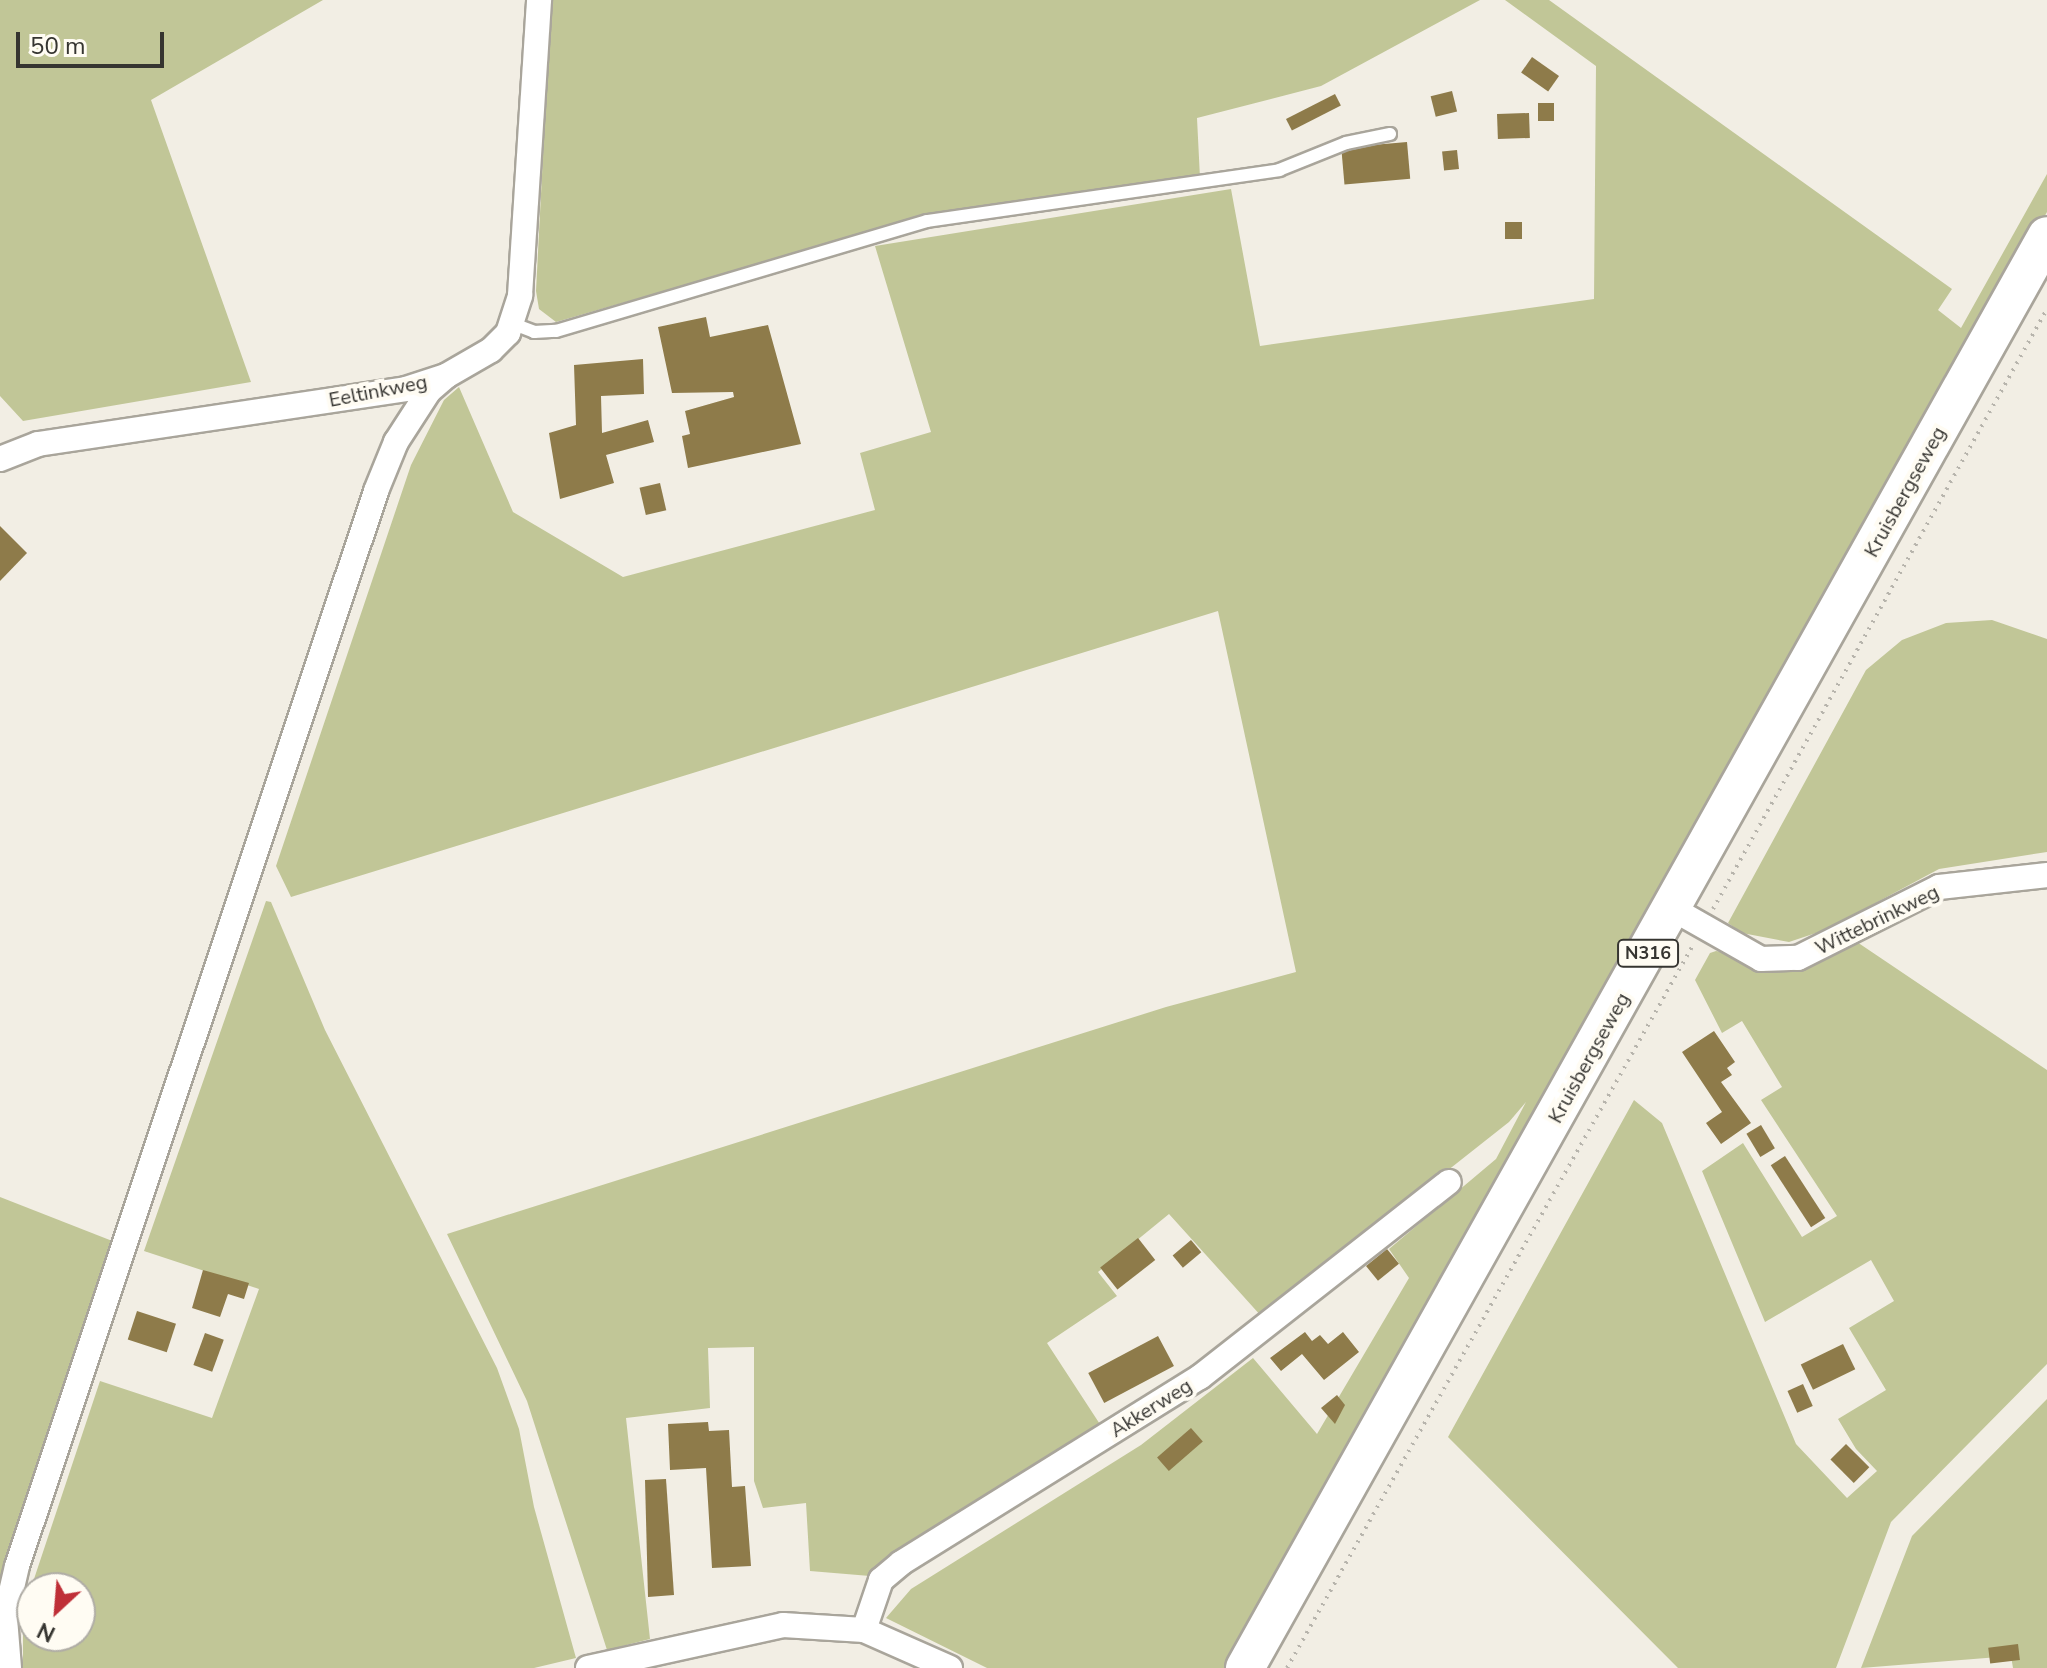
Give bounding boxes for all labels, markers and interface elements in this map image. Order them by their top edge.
scale bar [20,16,168,66]
text: 50 m [30,30,86,62]
street label: Eeltinkweg [327,370,429,412]
street label: Kruisbergseweg [1859,423,1951,561]
street label: Wittebrinkweg [1811,880,1943,960]
road number: N316 [1616,939,1680,967]
street label: Kruisbergseweg [1543,989,1635,1127]
street label: Akkerweg [1106,1374,1196,1442]
north arrow [16,1572,96,1652]
text: N [32,1615,60,1649]

